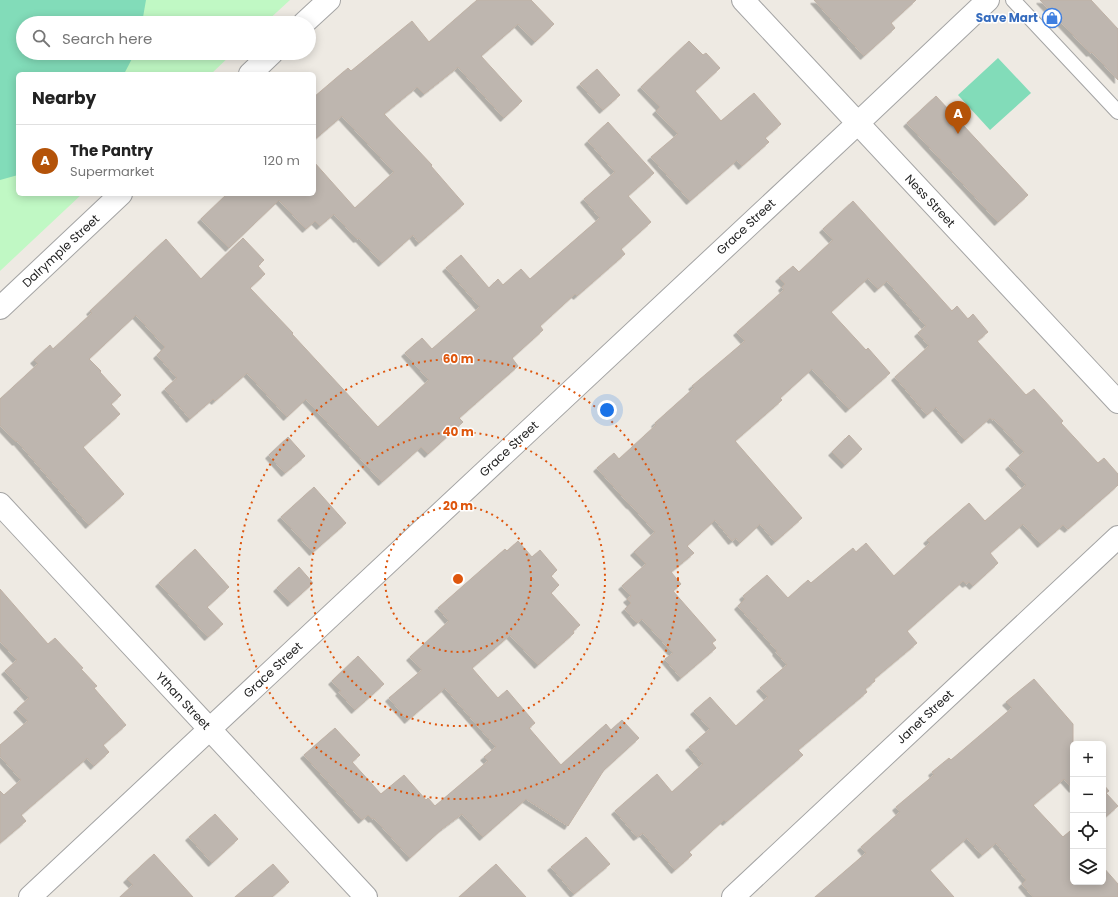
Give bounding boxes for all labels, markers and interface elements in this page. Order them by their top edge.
shop icon: Save Mart [1041,7,1063,29]
place label: Save Mart [976,9,1038,26]
search box [16,16,316,60]
icon: search [30,27,52,49]
text: Search here [62,28,152,49]
text: Nearby [32,86,96,110]
pin: A [945,101,971,134]
text: The Pantry [70,140,153,161]
text: A [40,151,50,170]
text: 120 m [263,151,300,170]
text: Supermarket [70,162,154,181]
street label: Ness Street [901,170,959,231]
street label: Grace Street [712,195,779,258]
street label: Dalrymple Street [18,210,103,291]
text: 60 m [443,350,474,367]
your location [597,400,617,420]
street label: Grace Street [475,417,542,480]
text: 40 m [442,423,474,440]
text: 20 m [443,497,473,514]
centre of rings [451,572,465,586]
street label: Grace Street [239,638,306,701]
street label: Ythan Street [152,668,215,733]
street label: Janet Street [892,686,957,748]
map controls [1070,741,1106,885]
button: + [1070,741,1106,777]
button: − [1070,777,1106,813]
button: locate [1070,813,1106,849]
button: layers [1070,849,1106,885]

